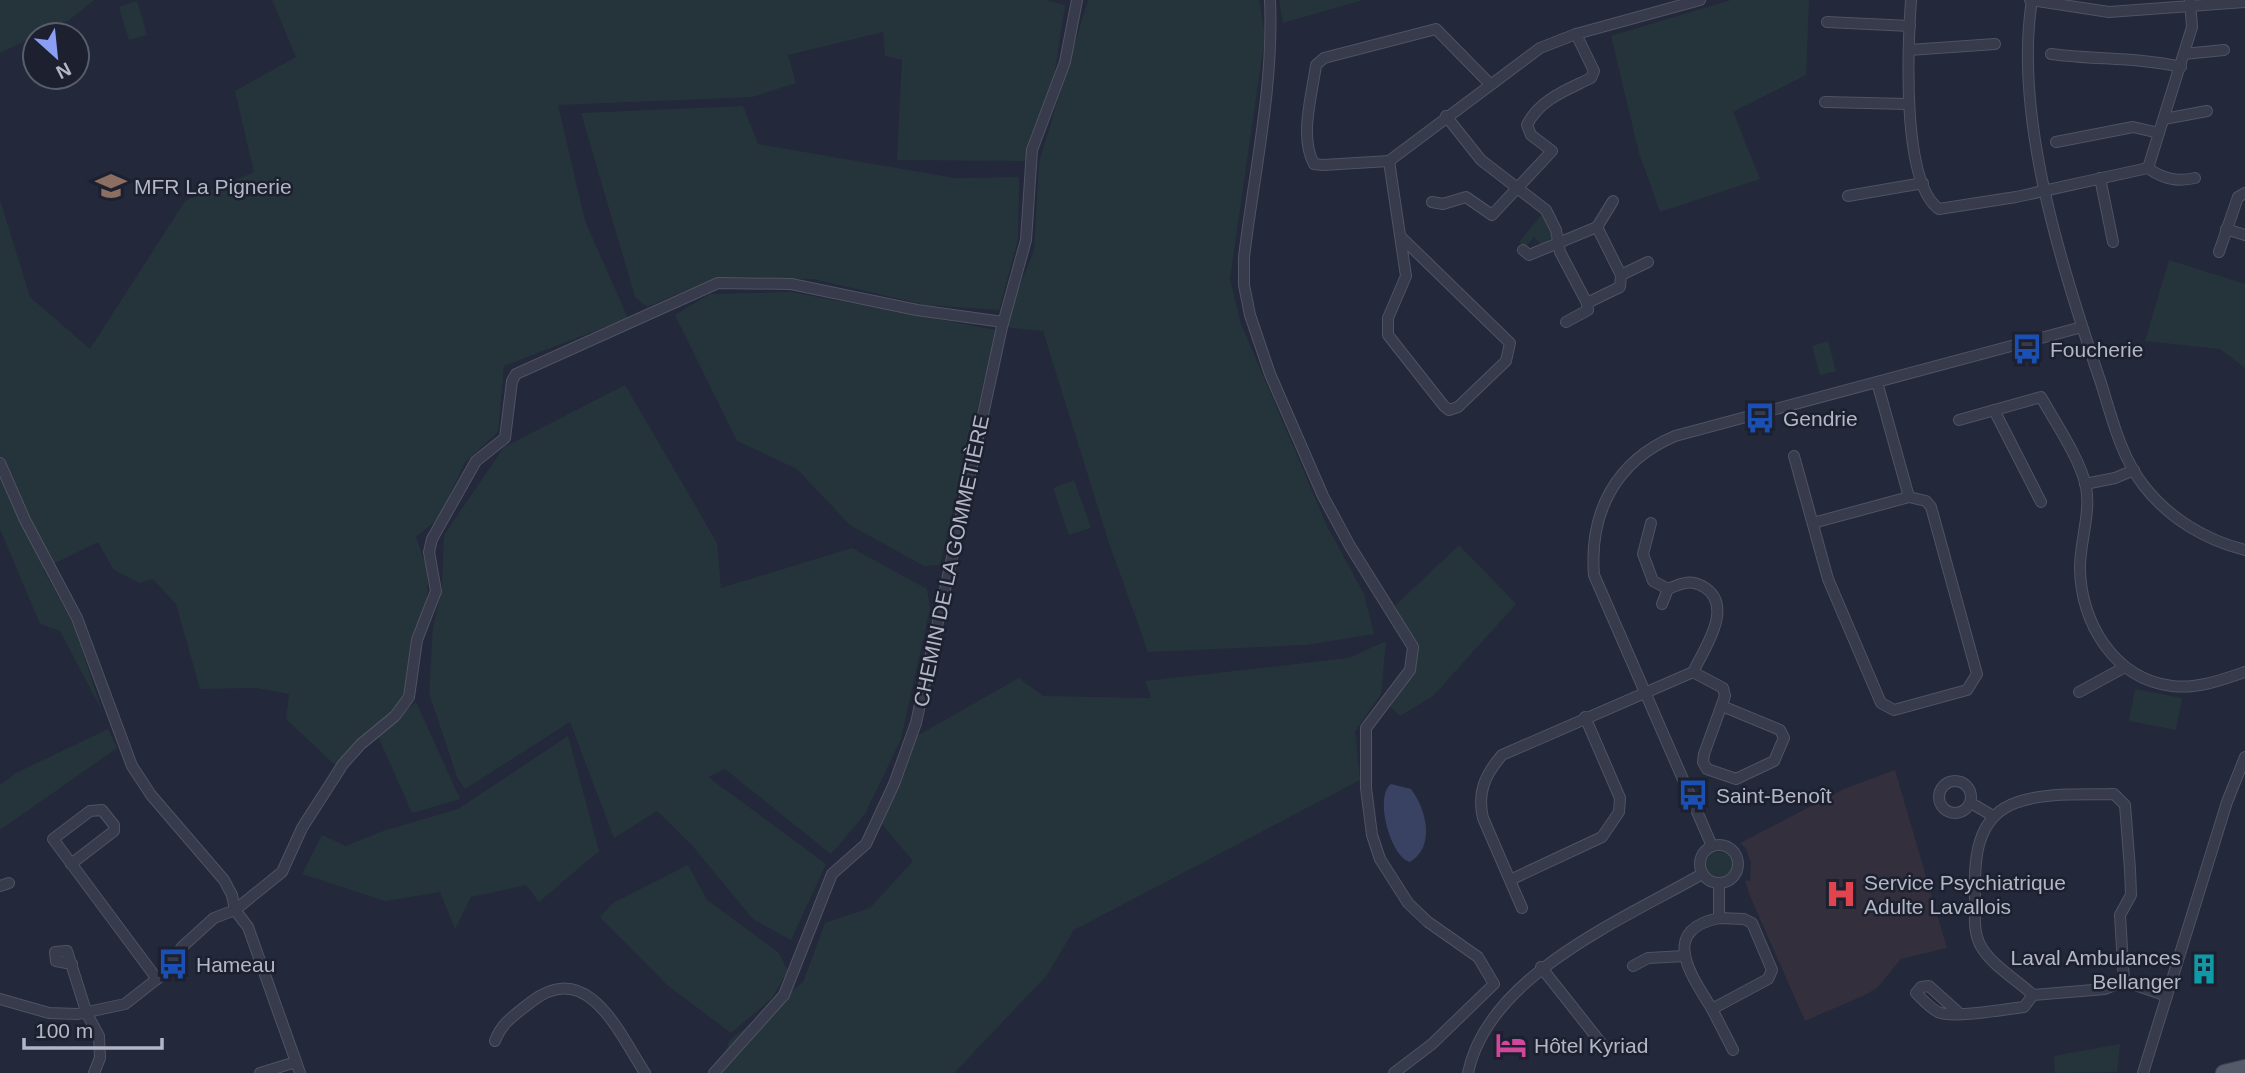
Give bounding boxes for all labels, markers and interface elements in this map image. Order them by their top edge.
north arrow [21,21,91,91]
text: N [53,58,74,83]
school or university icon: MFR La Pignerie [94,169,128,203]
place label: MFR La Pignerie [134,175,292,198]
bus stop icon: Foucherie [2010,332,2044,366]
place label: Foucherie [2050,338,2143,361]
bus stop icon: Gendrie [1743,401,1777,435]
place label: Gendrie [1783,407,1858,430]
street label: CHEMIN DE LA GOMMETIÈRE [909,413,993,709]
bus stop icon: Saint-Benoît [1676,778,1710,812]
place label: Saint-Benoît [1716,784,1832,807]
place label: Service Psychiatrique Adulte Lavallois [1864,871,2066,918]
hospital icon: Service Psychiatrique Adulte Lavallois [1824,877,1858,911]
place label: Laval Ambulances Bellanger [2011,946,2181,993]
bus stop icon: Hameau [156,947,190,981]
building icon: Laval Ambulances Bellanger [2187,952,2221,986]
place label: Hameau [196,953,275,976]
scale bar [24,1006,163,1050]
text: 100 m [35,1019,93,1042]
hotel icon: Hôtel Kyriad [1494,1028,1528,1062]
place label: Hôtel Kyriad [1534,1034,1648,1057]

